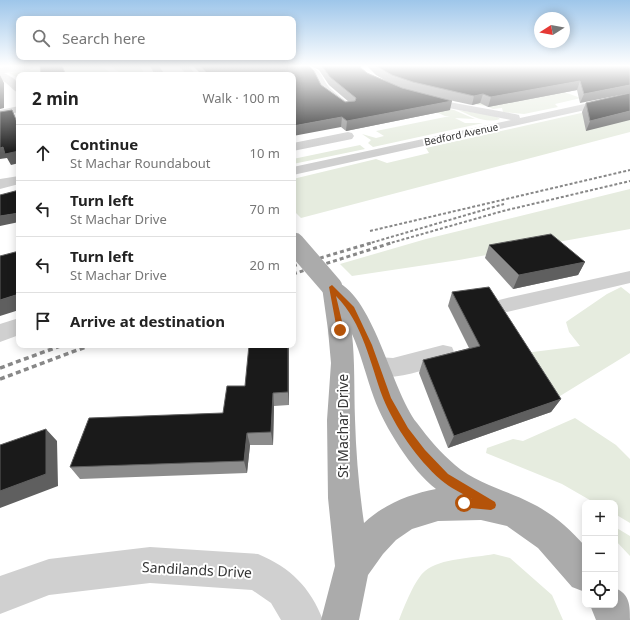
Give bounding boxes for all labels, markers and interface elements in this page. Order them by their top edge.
north arrow [534,12,570,48]
search box [16,16,296,60]
icon: search [30,27,52,49]
text: Search here [62,28,145,48]
text: 2 min [32,87,79,110]
text: Walk · 100 m [202,89,280,107]
street label: Bedford Avenue [423,119,500,149]
text: Continue [70,134,138,154]
icon: ahead [32,142,54,164]
text: 10 m [250,144,280,162]
text: St Machar Roundabout [70,154,211,172]
text: Turn left [70,190,134,210]
icon: left [32,198,54,220]
text: 70 m [250,200,280,218]
text: St Machar Drive [70,210,167,228]
text: Turn left [70,246,134,266]
icon: left [32,254,54,276]
text: 20 m [250,256,280,274]
text: St Machar Drive [70,266,167,284]
icon: arrive [32,310,54,332]
text: Arrive at destination [70,311,225,331]
route end [331,321,349,339]
street label: St Machar Drive [333,374,352,478]
route start [455,494,473,512]
map controls [582,500,618,608]
button: + [582,500,618,536]
button: − [582,536,618,572]
street label: Sandilands Drive [142,557,253,582]
button: locate [582,572,618,608]

